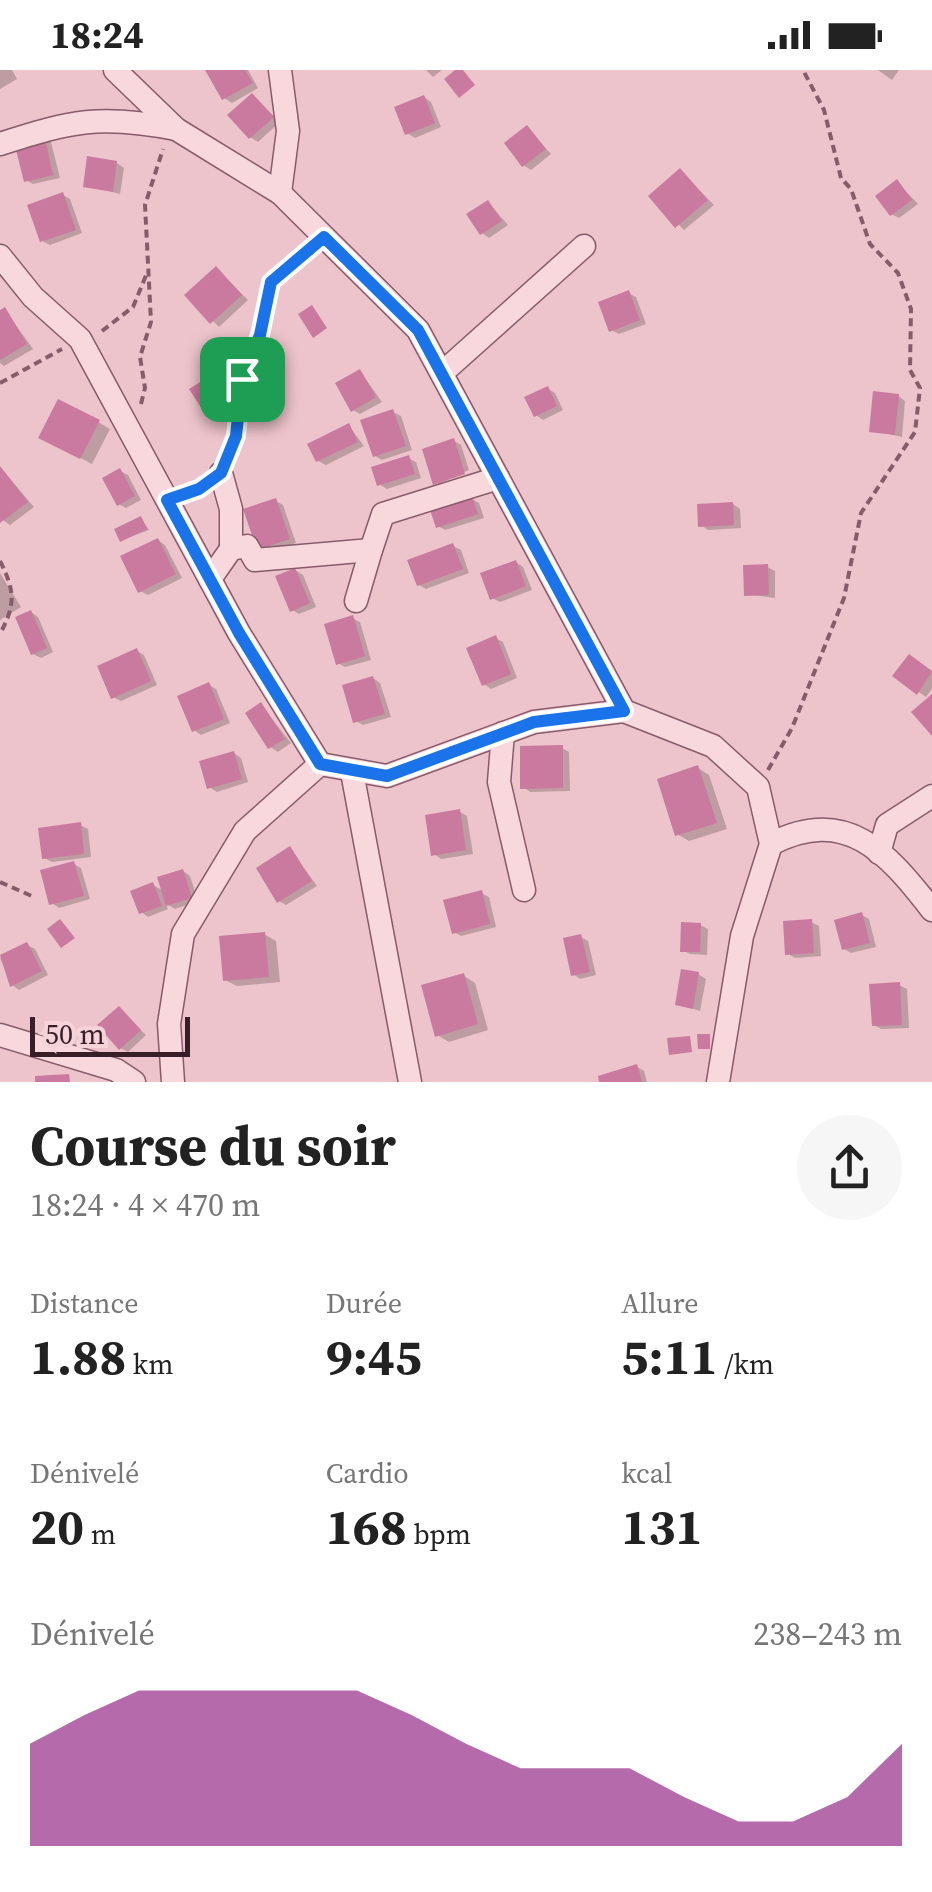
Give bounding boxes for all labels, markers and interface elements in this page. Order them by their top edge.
text: 18:24 [50,9,144,61]
pin [200,337,285,422]
icon: arrive [215,352,270,407]
scale bar [30,1012,190,1056]
text: 50 m [45,1015,105,1053]
text: Course du soir [30,1108,396,1183]
button: share [797,1115,902,1220]
text: 18:24 · 4 × 470 m [30,1183,260,1227]
text: Distance [30,1284,139,1322]
text: Durée [326,1284,402,1322]
text: Allure [621,1284,699,1322]
text: 1.88 [30,1322,126,1391]
text: 9:45 [326,1322,422,1391]
text: 5:11 [621,1322,718,1391]
text: km [126,1345,173,1383]
text: /km [718,1345,774,1383]
text: Dénivelé [30,1454,139,1492]
text: Cardio [326,1454,409,1492]
text: kcal [621,1454,672,1492]
text: 20 [30,1492,84,1561]
text: 168 [326,1492,407,1561]
text: 131 [621,1492,703,1561]
text: m [84,1515,116,1553]
text: bpm [407,1515,471,1553]
text: Dénivelé [30,1612,155,1656]
text: 238–243 m [753,1612,902,1656]

